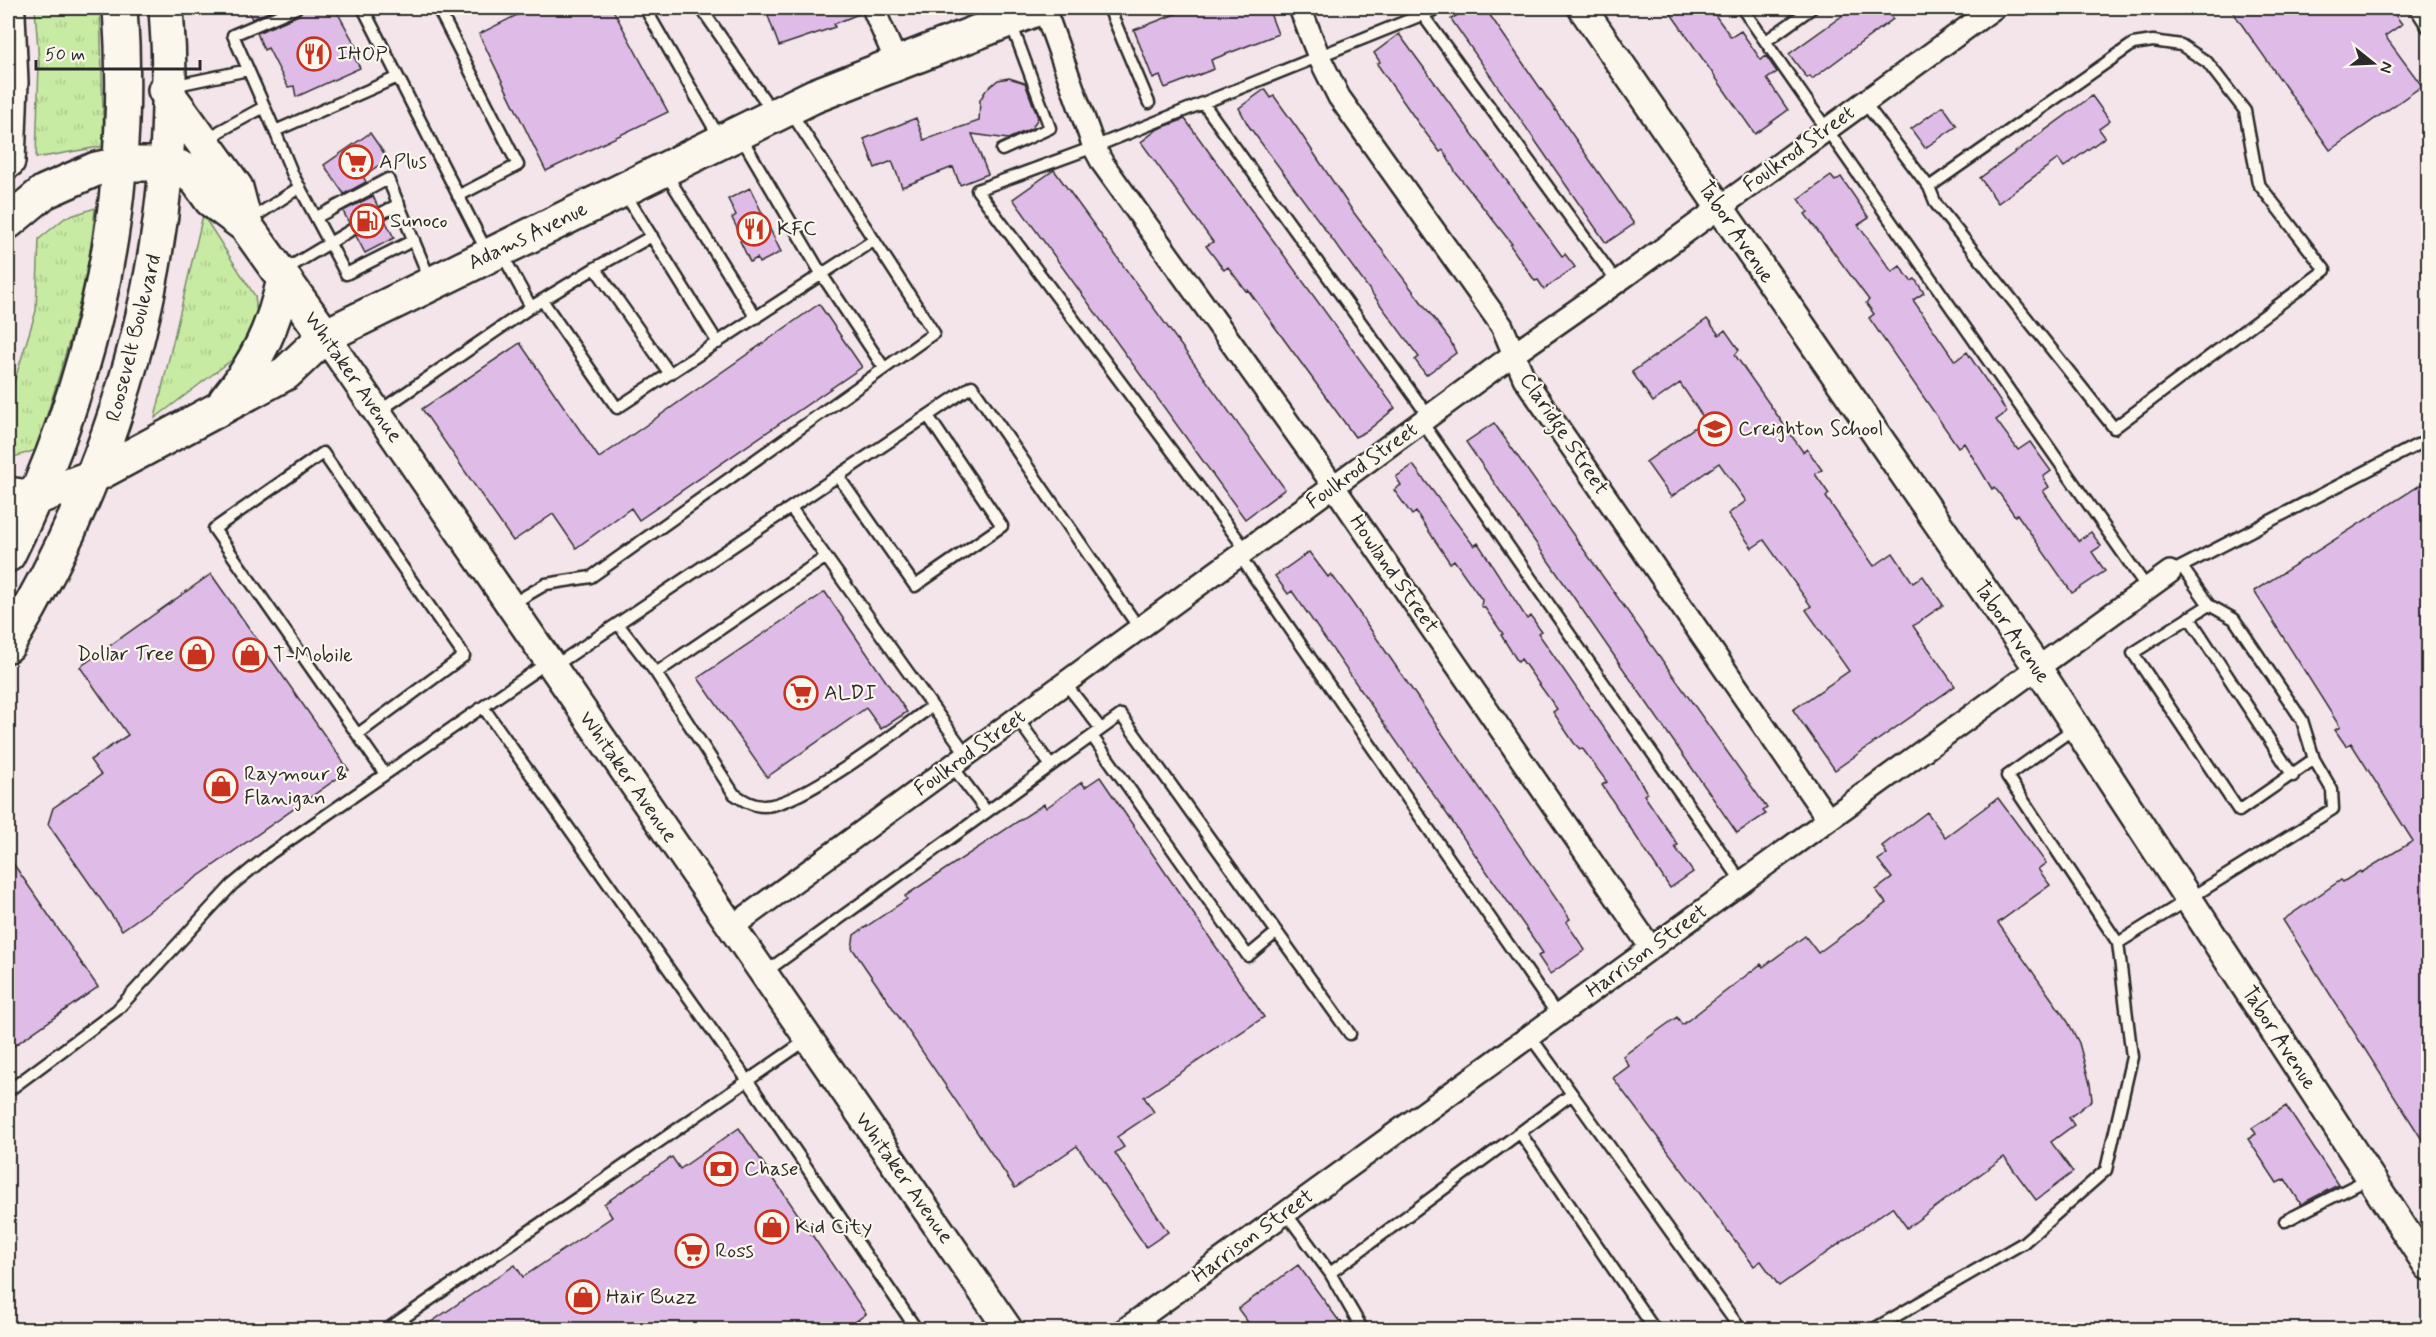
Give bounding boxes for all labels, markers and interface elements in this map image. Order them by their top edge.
scale bar [36,33,200,71]
north arrow [2343,33,2403,93]
restaurant icon: IHOP [296,36,332,72]
place label: IHOP [337,40,388,68]
text: 50 m [45,43,85,67]
text: N [2374,59,2397,75]
street label: Foulkrod Street [1738,99,1861,199]
supermarket icon: APlus [338,144,374,180]
place label: APlus [379,148,427,176]
street label: Tabor Avenue [1691,175,1781,289]
street label: Adams Avenue [463,195,593,277]
fuel station icon: Sunoco [349,203,385,239]
place label: Sunoco [390,207,448,235]
restaurant icon: KFC [736,211,772,247]
place label: KFC [777,215,817,243]
street label: Roosevelt Boulevard [100,251,168,425]
street label: Whitaker Avenue [297,306,409,448]
street label: Claridge Street [1511,367,1615,502]
school or university icon: Creighton School [1697,411,1733,447]
place label: Creighton School [1738,415,1884,443]
street label: Foulkrod Street [1301,416,1424,516]
street label: Howland Street [1343,509,1445,639]
street label: Tabor Avenue [1967,575,2057,689]
shop icon: Dollar Tree [179,636,215,672]
shop icon: T-Mobile [232,637,268,673]
place label: Dollar Tree [77,640,174,668]
place label: T-Mobile [273,641,353,669]
supermarket icon: ALDI [783,675,819,711]
place label: ALDI [824,679,876,707]
street label: Foulkrod Street [909,703,1032,803]
street label: Whitaker Avenue [572,706,684,848]
place label: Raymour & Flanigan [244,760,348,812]
shop icon: Raymour & Flanigan [203,768,239,804]
street label: Harrison Street [1581,897,1714,1005]
street label: Tabor Avenue [2235,981,2323,1095]
street label: Whitaker Avenue [848,1107,960,1249]
bank icon: Chase [703,1151,739,1187]
place label: Chase [744,1155,798,1183]
street label: Harrison Street [1187,1182,1320,1290]
shop icon: Kid City [754,1209,790,1245]
place label: Kid City [795,1213,872,1241]
supermarket icon: Ross [674,1233,710,1269]
place label: Ross [715,1237,754,1265]
shop icon: Hair Buzz [565,1279,601,1315]
place label: Hair Buzz [606,1283,697,1311]

